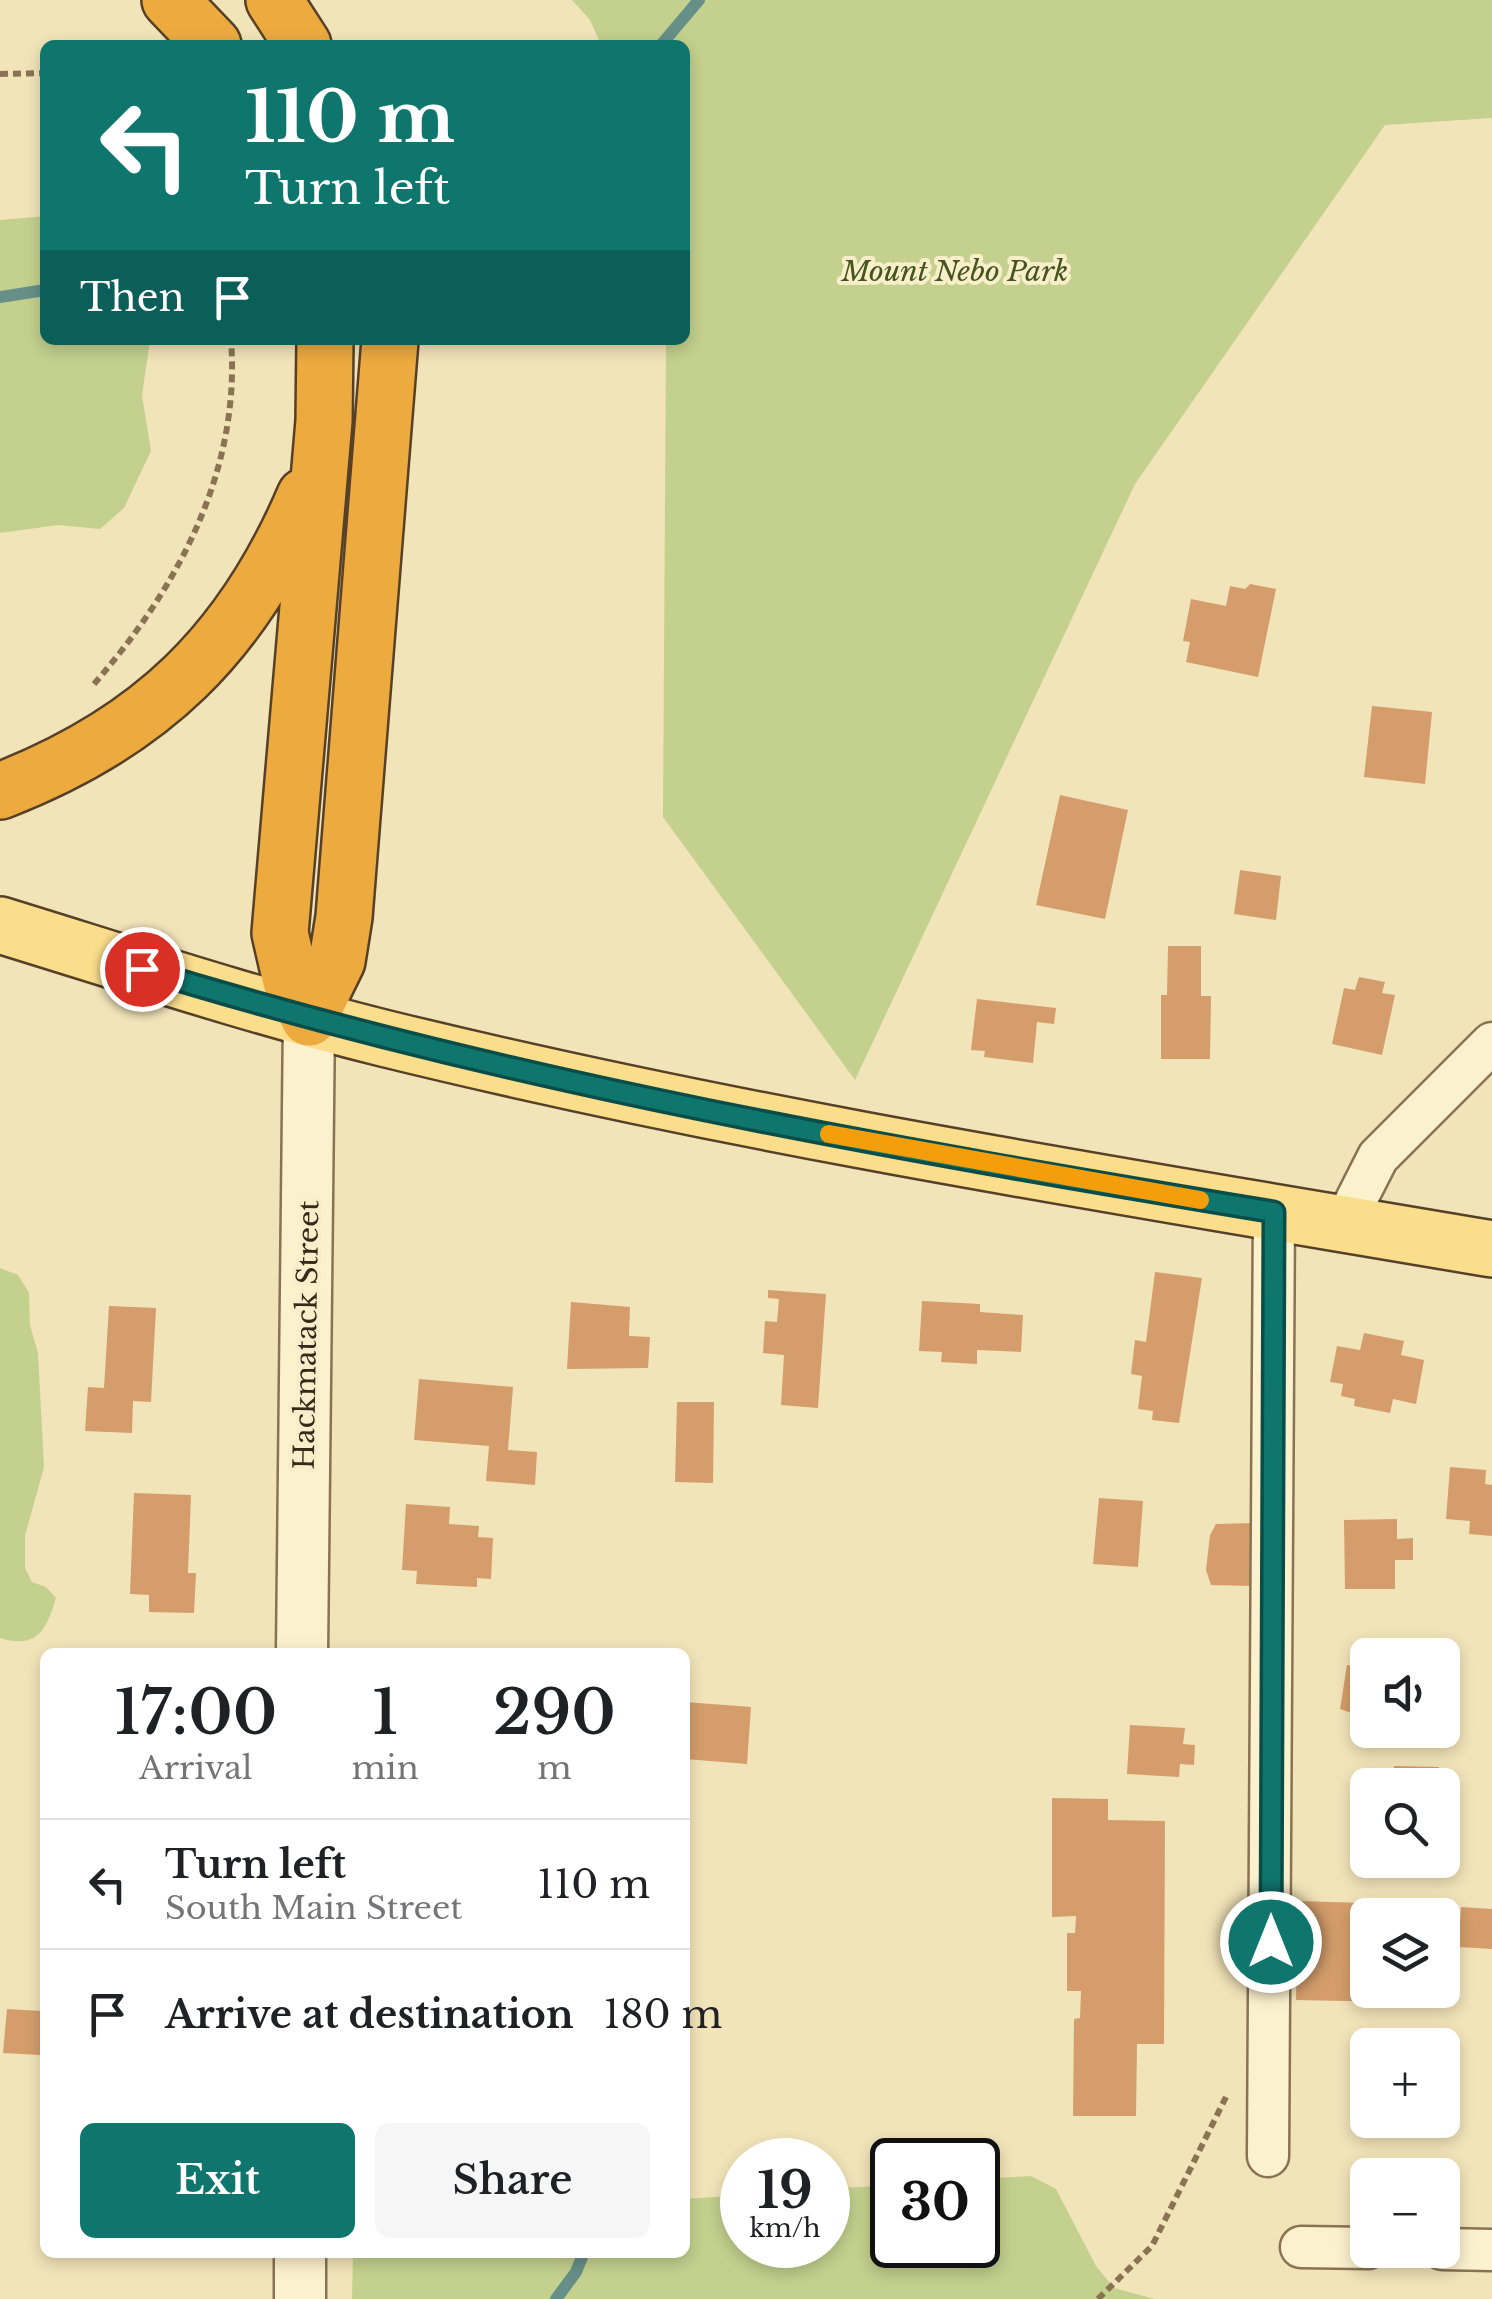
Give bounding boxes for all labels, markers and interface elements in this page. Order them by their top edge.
text: 110 m [245,74,455,161]
icon: left [80,80,210,210]
text: Turn left [245,160,450,216]
park label: Mount Nebo Park [841,254,1068,289]
icon: arrive [205,270,260,325]
text: Then [80,274,185,321]
pin [100,927,185,1012]
icon: arrive [115,942,170,997]
street label: Hackmatack Street [287,1200,326,1470]
map controls [1350,1638,1460,2268]
button: sound [1350,1638,1460,1748]
text: 17:00 [114,1676,277,1750]
text: 1 [372,1676,398,1750]
text: 290 [493,1676,616,1750]
text: Arrival [139,1748,252,1788]
text: min [352,1748,419,1788]
text: m [537,1748,572,1788]
button: search [1350,1768,1460,1878]
text: Turn left [165,1841,346,1888]
icon: left [80,1857,135,1912]
text: 110 m [537,1861,650,1908]
text: South Main Street [165,1888,462,1928]
position arrow [1219,1890,1323,1994]
button: layers [1350,1898,1460,2008]
icon: arrive [80,1987,135,2042]
text: Arrive at destination [165,1991,574,2038]
text: 180 m [604,1991,722,2038]
button: + [1350,2028,1460,2138]
button: Exit [80,2123,355,2238]
button: Share [375,2123,650,2238]
speed limit sign: 30 [870,2138,1000,2268]
button: − [1350,2158,1460,2268]
text: 19 [757,2159,813,2222]
text: km/h [750,2213,820,2244]

